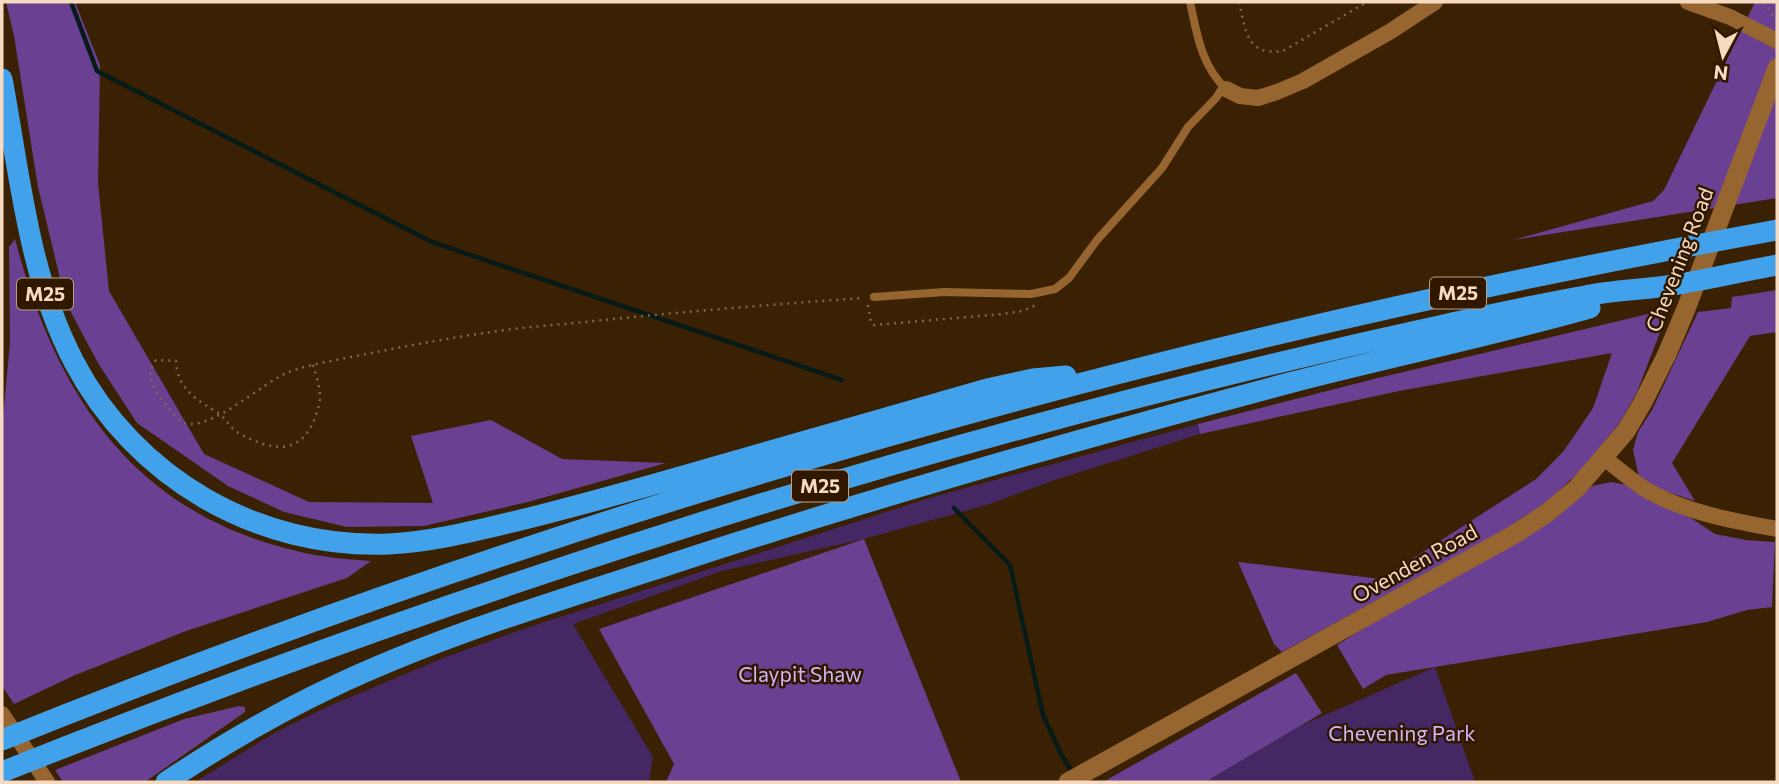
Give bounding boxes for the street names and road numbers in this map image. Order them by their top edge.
street label: Chevening Road [1640,184,1718,335]
road number: M25 [17,278,73,310]
road number: M25 [1430,278,1486,308]
road number: M25 [792,471,848,502]
street label: Ovenden Road [1347,518,1481,607]

